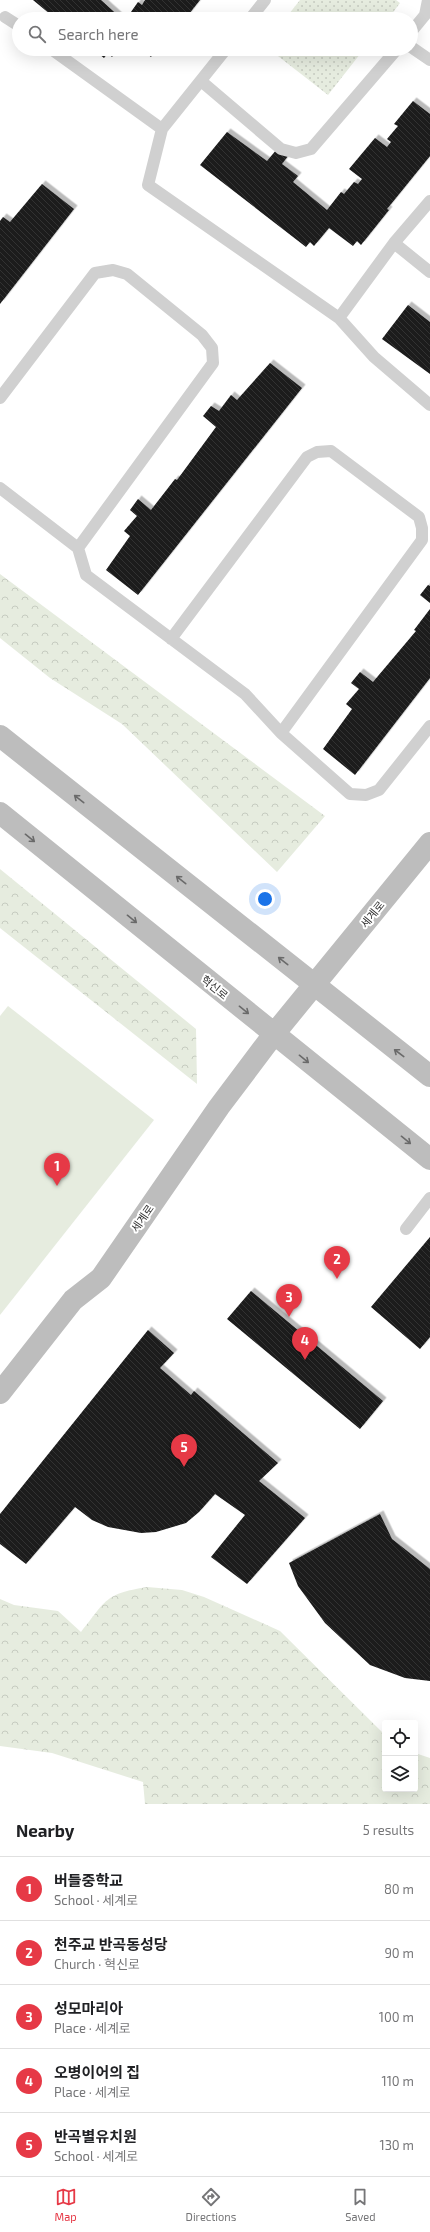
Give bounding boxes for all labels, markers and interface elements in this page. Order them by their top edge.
search box [12,12,418,56]
icon: search [26,23,48,45]
text: Search here [58,25,139,43]
one-way arrow [73,795,84,804]
one-way arrow [25,833,36,842]
one-way arrow [175,876,186,884]
your location [255,889,275,909]
street label: 세계로 [357,898,387,930]
one-way arrow [126,915,137,924]
one-way arrow [277,956,288,965]
street label: 혁신로 [199,972,231,1002]
one-way arrow [238,1005,249,1014]
one-way arrow [393,1048,404,1057]
one-way arrow [299,1054,310,1063]
one-way arrow [400,1135,411,1144]
pin: 1 [44,1153,70,1186]
street label: 세계로 [128,1202,156,1234]
pin: 2 [324,1246,350,1279]
pin: 3 [276,1284,302,1317]
pin: 4 [292,1327,318,1360]
pin: 5 [171,1434,197,1467]
map controls [382,1720,418,1792]
button: locate [382,1720,418,1756]
button: layers [382,1756,418,1792]
text: Nearby [16,1820,74,1840]
text: 5 results [363,1822,414,1838]
text: 버들중학교 [54,1871,123,1889]
text: 1 [26,1881,32,1897]
text: 80 m [384,1881,414,1897]
text: School · 세계로 [54,1892,138,1908]
text: 천주교 반곡동성당 [54,1935,168,1953]
text: 2 [25,1945,33,1961]
text: 90 m [384,1945,414,1961]
text: Church · 혁신로 [54,1956,140,1972]
text: 성모마리아 [54,1999,123,2017]
text: 3 [25,2009,33,2025]
text: 100 m [379,2009,414,2025]
text: Place · 세계로 [54,2020,131,2036]
text: 오병이어의 집 [54,2063,140,2081]
text: 4 [25,2073,33,2089]
text: 110 m [382,2073,414,2089]
text: Place · 세계로 [54,2084,131,2100]
text: 반곡별유치원 [54,2127,137,2145]
text: 5 [25,2137,33,2153]
text: 130 m [379,2137,414,2153]
text: School · 세계로 [54,2148,138,2164]
tab: Map [55,2186,77,2223]
tab: Directions [186,2186,236,2223]
tab: Saved [345,2186,376,2223]

